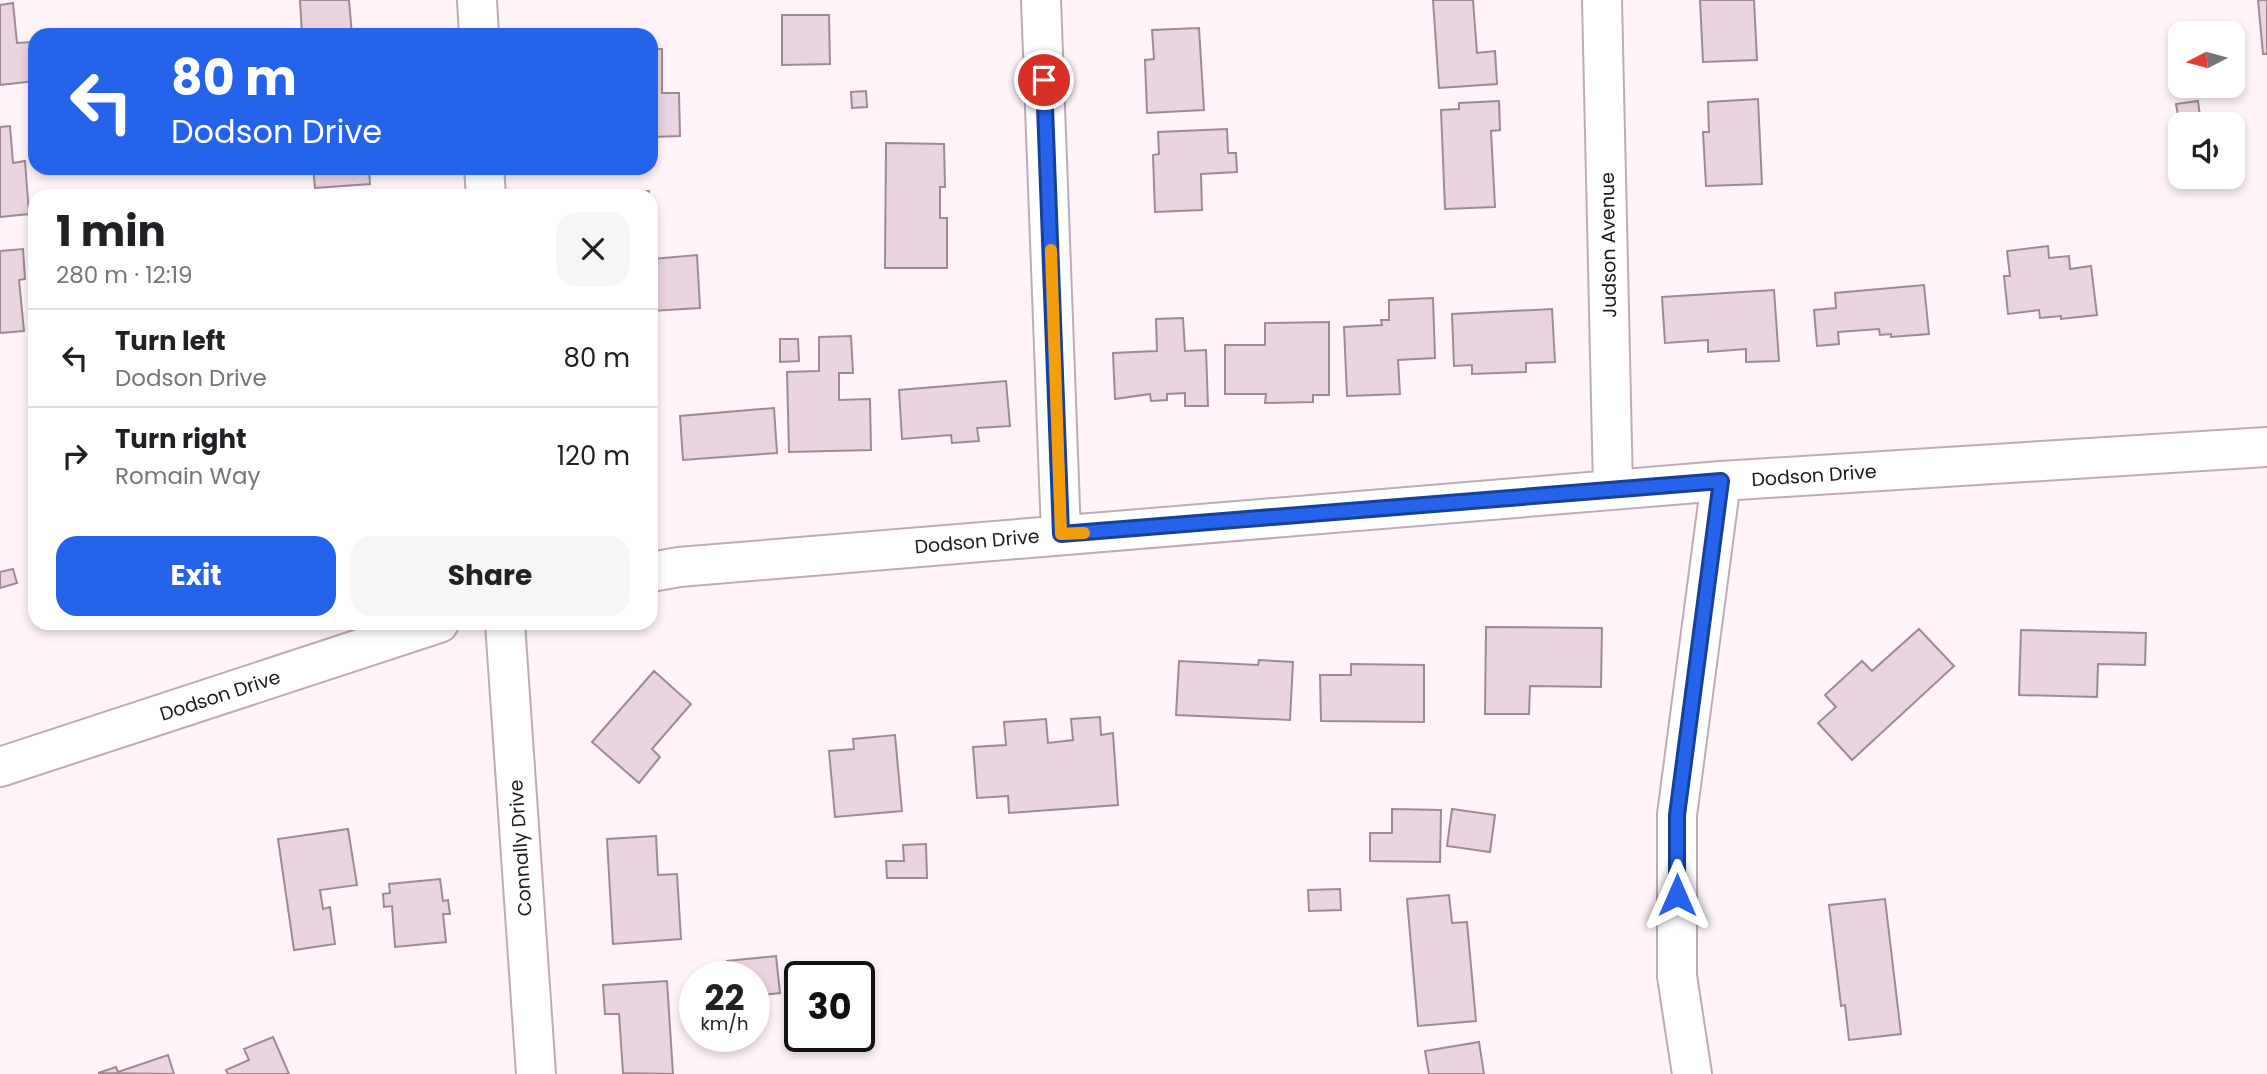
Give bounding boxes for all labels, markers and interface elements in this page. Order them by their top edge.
north arrow [2168,21,2245,98]
map controls [2168,21,2245,189]
text: 80 m [171,44,297,112]
pin [1014,50,1074,110]
icon: left [56,56,147,147]
icon: arrive [1025,61,1063,99]
text: Dodson Drive [171,109,382,154]
button: sound [2168,112,2245,189]
street label: Judson Avenue [1594,172,1623,318]
text: 1 min [56,202,166,261]
button: close [556,212,630,286]
text: 280 m · 12:19 [56,259,193,291]
text: Turn left [115,323,226,359]
icon: left [56,339,94,377]
text: 80 m [564,340,630,376]
text: Dodson Drive [115,362,267,394]
text: Turn right [115,421,247,457]
icon: right [56,437,94,475]
text: 120 m [557,438,630,474]
street label: Dodson Drive [1751,458,1878,493]
text: Romain Way [115,460,260,492]
street label: Dodson Drive [913,523,1041,560]
button: Exit [56,536,336,616]
button: Share [350,536,630,616]
street label: Dodson Drive [156,663,284,728]
street label: Connally Drive [502,779,539,917]
position arrow [1640,858,1714,932]
speed limit sign: 30 [784,961,875,1052]
text: 22 [705,973,744,1022]
text: km/h [701,1011,748,1036]

